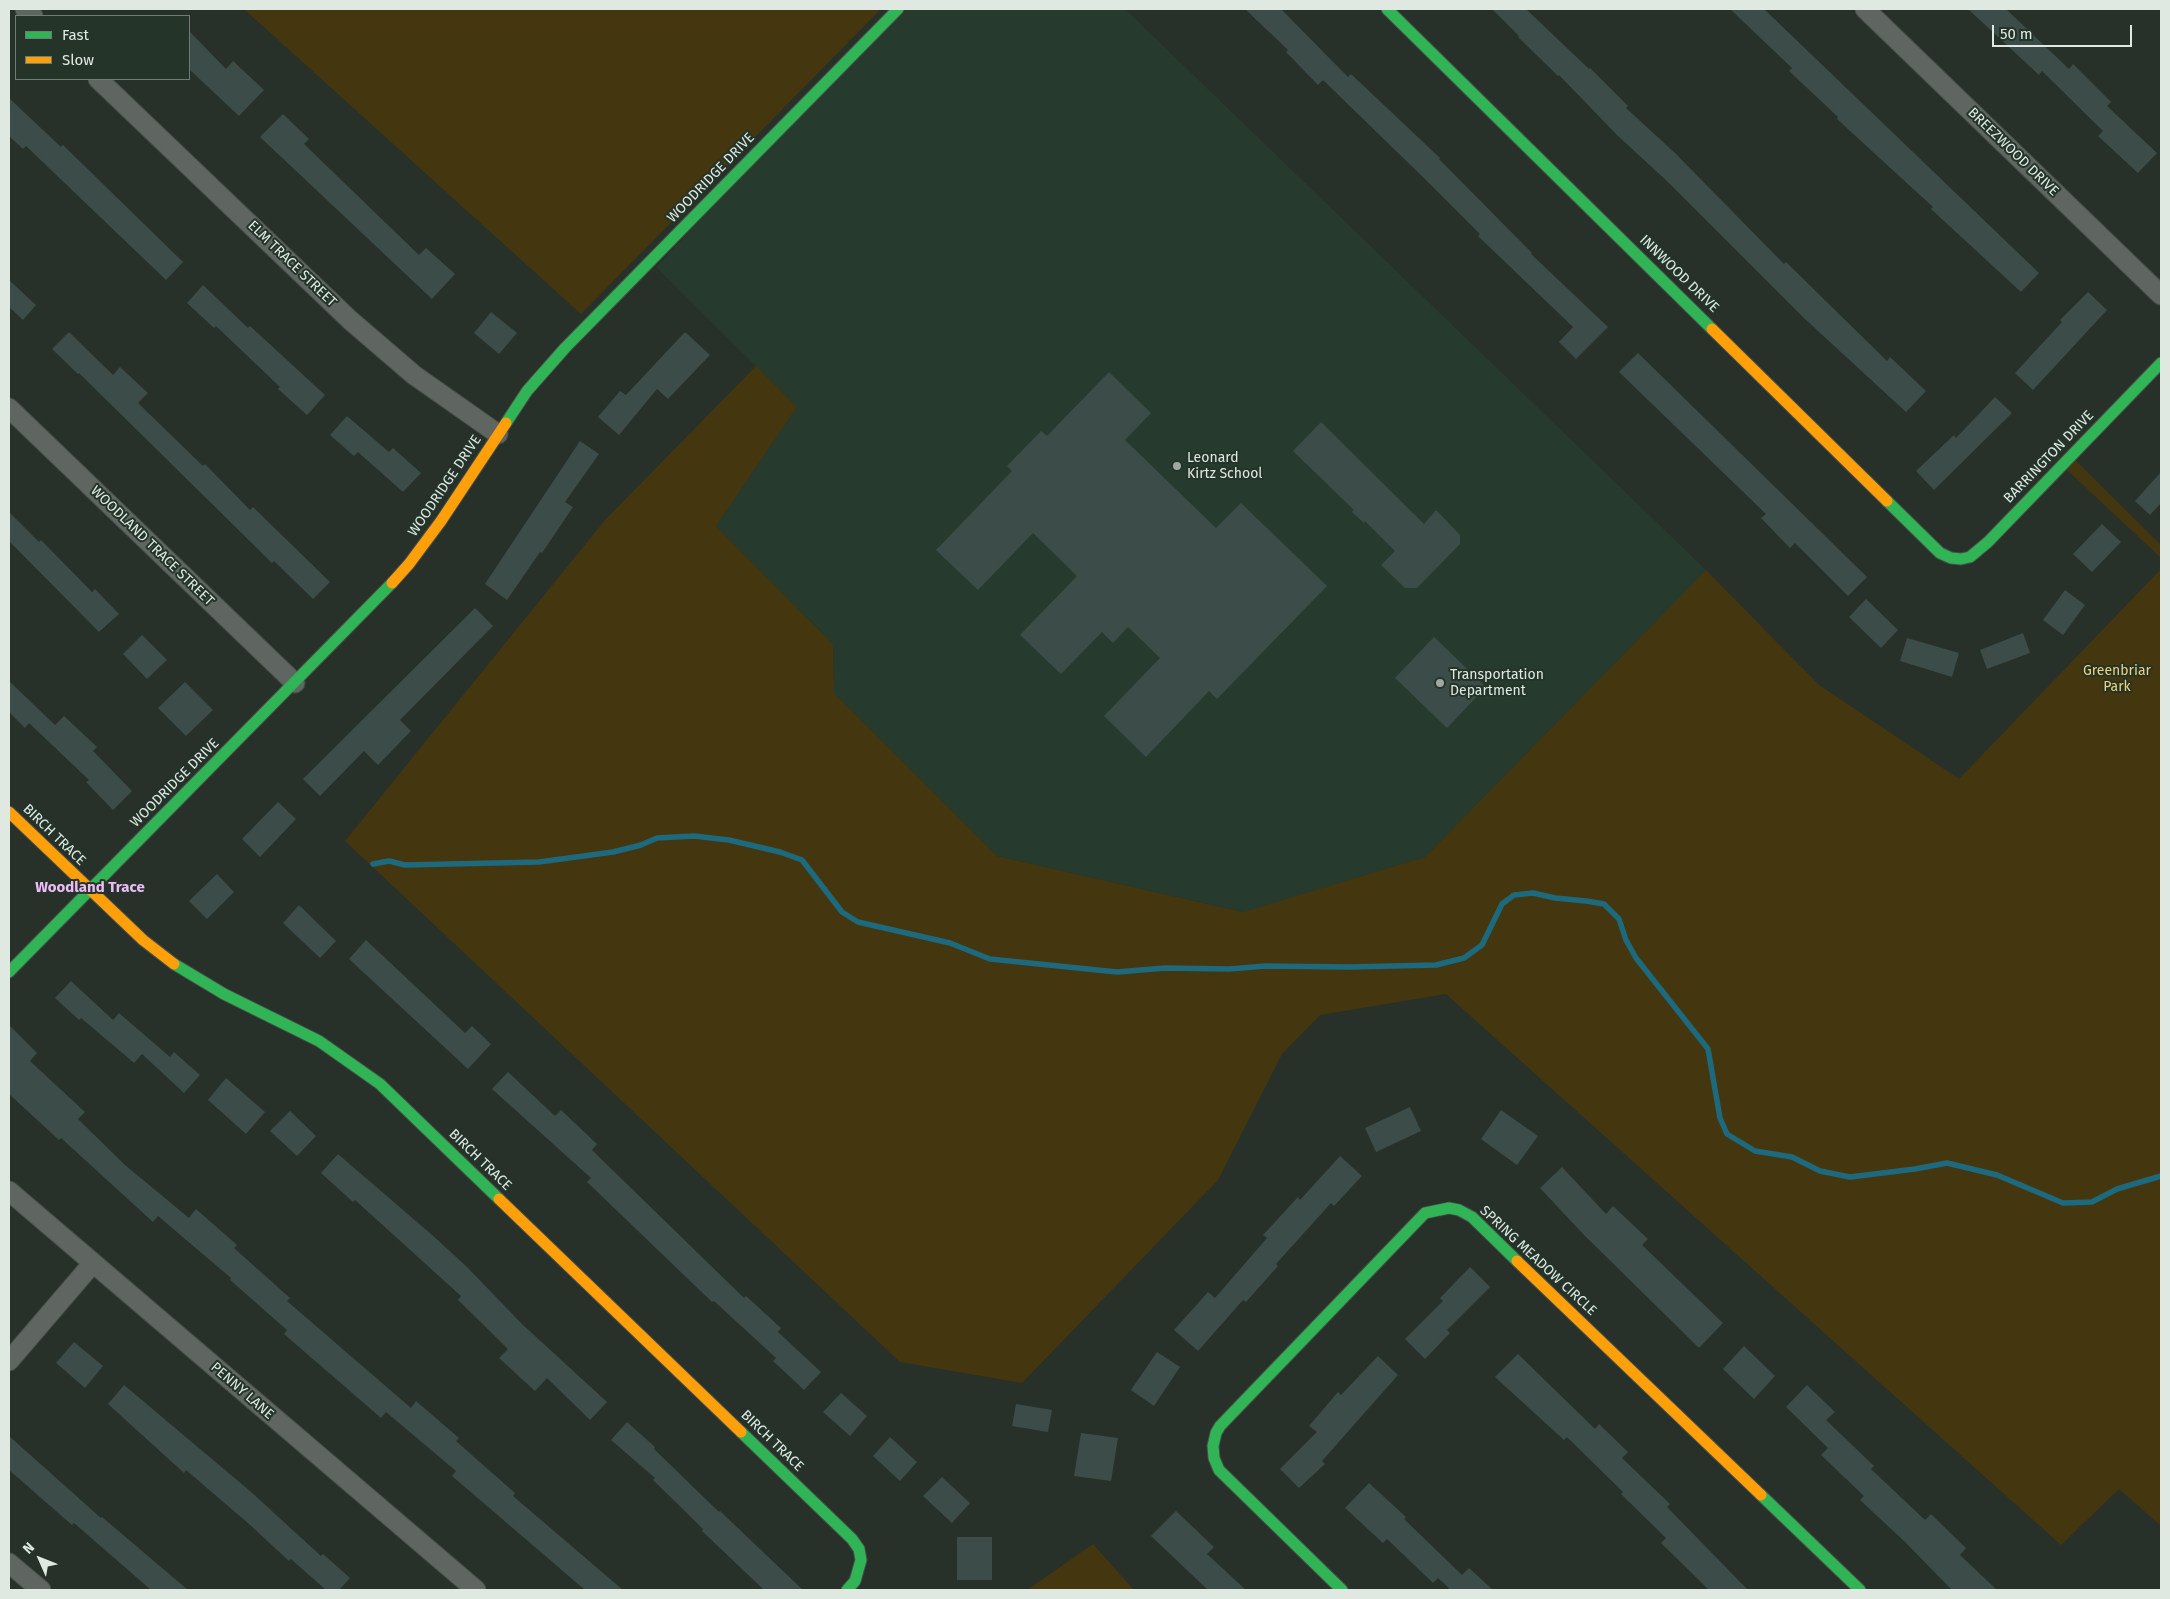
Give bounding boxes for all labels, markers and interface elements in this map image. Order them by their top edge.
legend [15,15,190,80]
scale bar [1995,15,2135,47]
text: 50 m [2000,25,2033,43]
text: Fast [62,26,89,44]
text: Slow [62,51,94,69]
street label: BREEZWOOD DRIVE [1964,104,2062,200]
street label: WOODRIDGE DRIVE [664,130,758,226]
street label: ELM TRACE STREET [244,217,340,311]
street label: INNWOOD DRIVE [1636,232,1722,316]
street label: BARRINGTON DRIVE [2000,407,2098,507]
street label: WOODRIDGE DRIVE [405,432,485,540]
place label: Leonard Kirtz School [1187,450,1262,482]
marker: Leonard Kirtz School [1171,460,1183,472]
street label: WOODLAND TRACE STREET [87,483,217,609]
park label: Greenbriar Park [2083,663,2151,696]
place label: Transportation Department [1450,667,1544,700]
marker: Transportation Department [1434,677,1446,689]
street label: WOODRIDGE DRIVE [127,735,223,831]
street label: BIRCH TRACE [19,801,89,869]
district label: Woodland Trace [35,879,145,897]
street label: BIRCH TRACE [445,1126,515,1194]
street label: SPRING MEADOW CIRCLE [1476,1203,1600,1319]
street label: PENNY LANE [207,1359,277,1423]
street label: BIRCH TRACE [737,1407,807,1475]
north arrow [15,1534,65,1584]
text: N [20,1539,38,1557]

